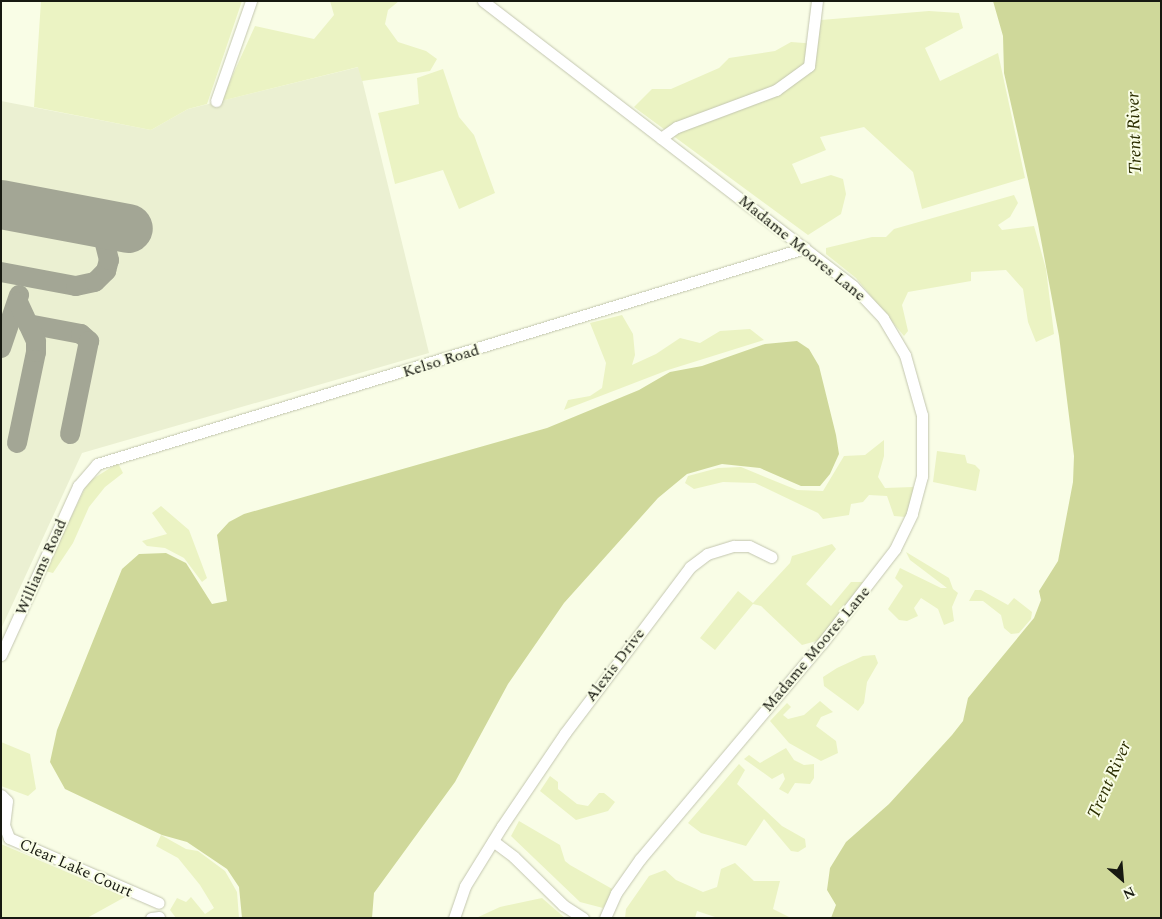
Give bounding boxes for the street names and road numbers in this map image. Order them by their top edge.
street label: Madame Moores Lane [735,191,869,305]
street label: Kelso Road [400,340,482,382]
street label: Williams Road [11,516,71,618]
street label: Madame Moores Lane [758,582,874,716]
street label: Alexis Drive [581,624,649,706]
street label: Clear Lake Court [16,834,136,902]

